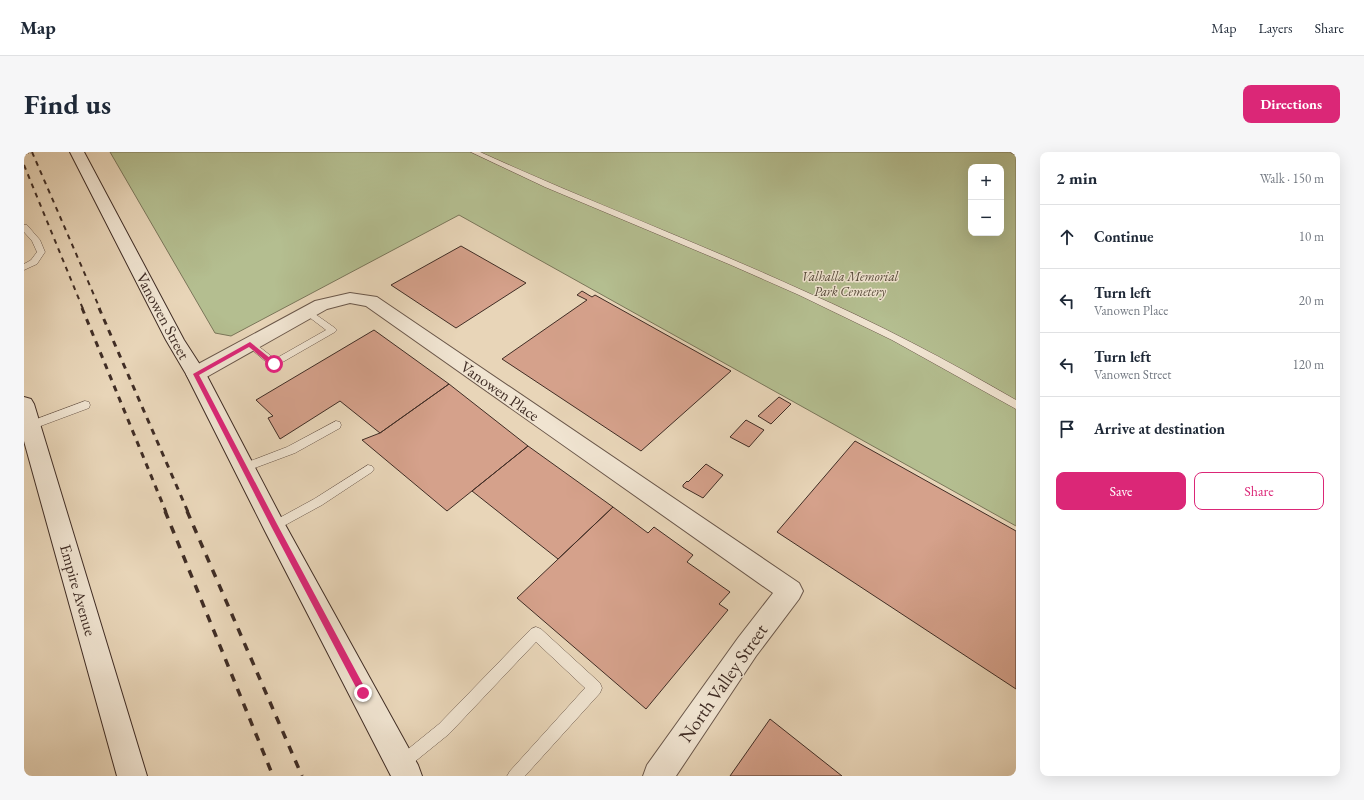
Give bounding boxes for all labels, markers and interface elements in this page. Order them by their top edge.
text: Map [20,15,56,40]
text: Map [1211,19,1236,37]
text: Layers [1258,19,1293,37]
text: Share [1315,19,1344,37]
button: Directions [1243,85,1340,123]
text: Find us [24,86,111,122]
map controls [968,164,1004,236]
button: + [968,164,1004,200]
text: 2 min [1056,167,1097,189]
text: Walk · 150 m [1260,170,1324,187]
button: − [968,200,1004,236]
icon: ahead [1056,226,1078,248]
text: Continue [1094,227,1154,246]
text: 10 m [1299,228,1324,245]
park label: Valhalla Memorial Park Cemetery [802,268,899,300]
street label: Vanowen Street [131,269,195,363]
text: Turn left [1094,283,1151,302]
icon: left [1056,290,1078,312]
text: 20 m [1299,292,1324,309]
text: Vanowen Place [1094,302,1168,319]
text: Turn left [1094,347,1151,366]
icon: left [1056,354,1078,376]
route start [265,355,283,373]
street label: Vanowen Place [456,356,544,426]
text: 120 m [1293,356,1324,373]
text: Vanowen Street [1094,366,1171,383]
icon: arrive [1056,418,1078,440]
text: Arrive at destination [1094,419,1225,438]
button: Save [1056,472,1186,510]
button: Share [1194,472,1324,510]
street label: Empire Avenue [55,542,101,638]
street label: North Valley Street [673,619,773,747]
route end [354,684,372,702]

